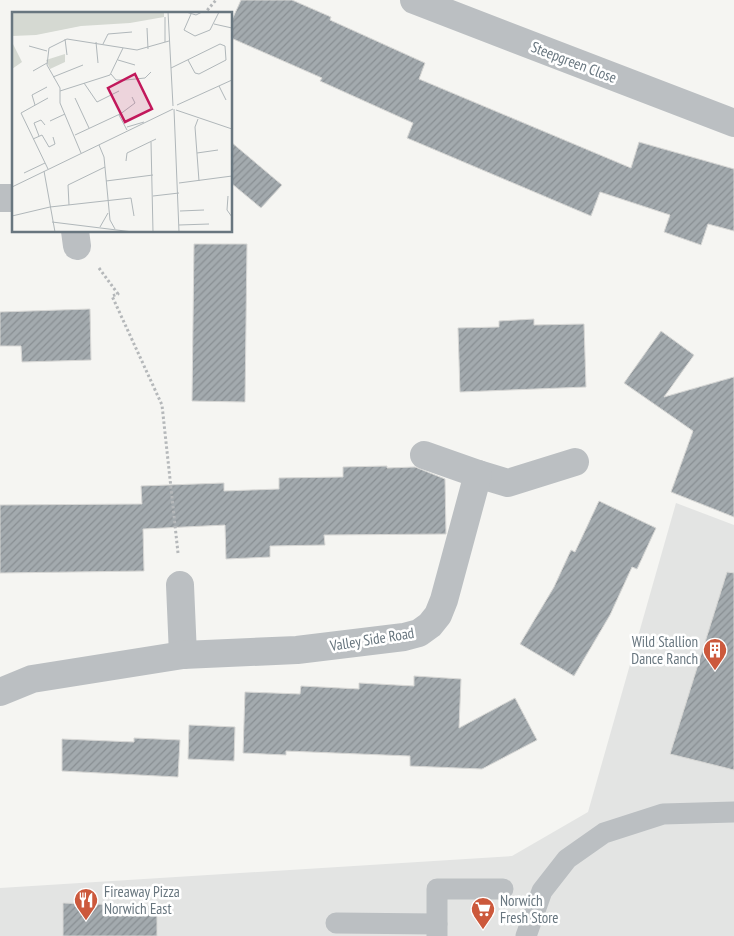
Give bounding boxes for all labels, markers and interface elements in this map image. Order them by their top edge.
inset map [12,12,232,232]
street label: Steepgreen Close [529,37,619,87]
street label: Valley Side Road [328,623,415,655]
place label: Wild Stallion Dance Ranch [631,632,698,668]
building icon: Wild Stallion Dance Ranch [702,637,728,671]
place label: Fireaway Pizza Norwich East [104,882,180,918]
restaurant icon: Fireaway Pizza Norwich East [73,887,99,921]
place label: Norwich Fresh Store [500,891,559,927]
supermarket icon: Norwich Fresh Store [470,896,496,930]

